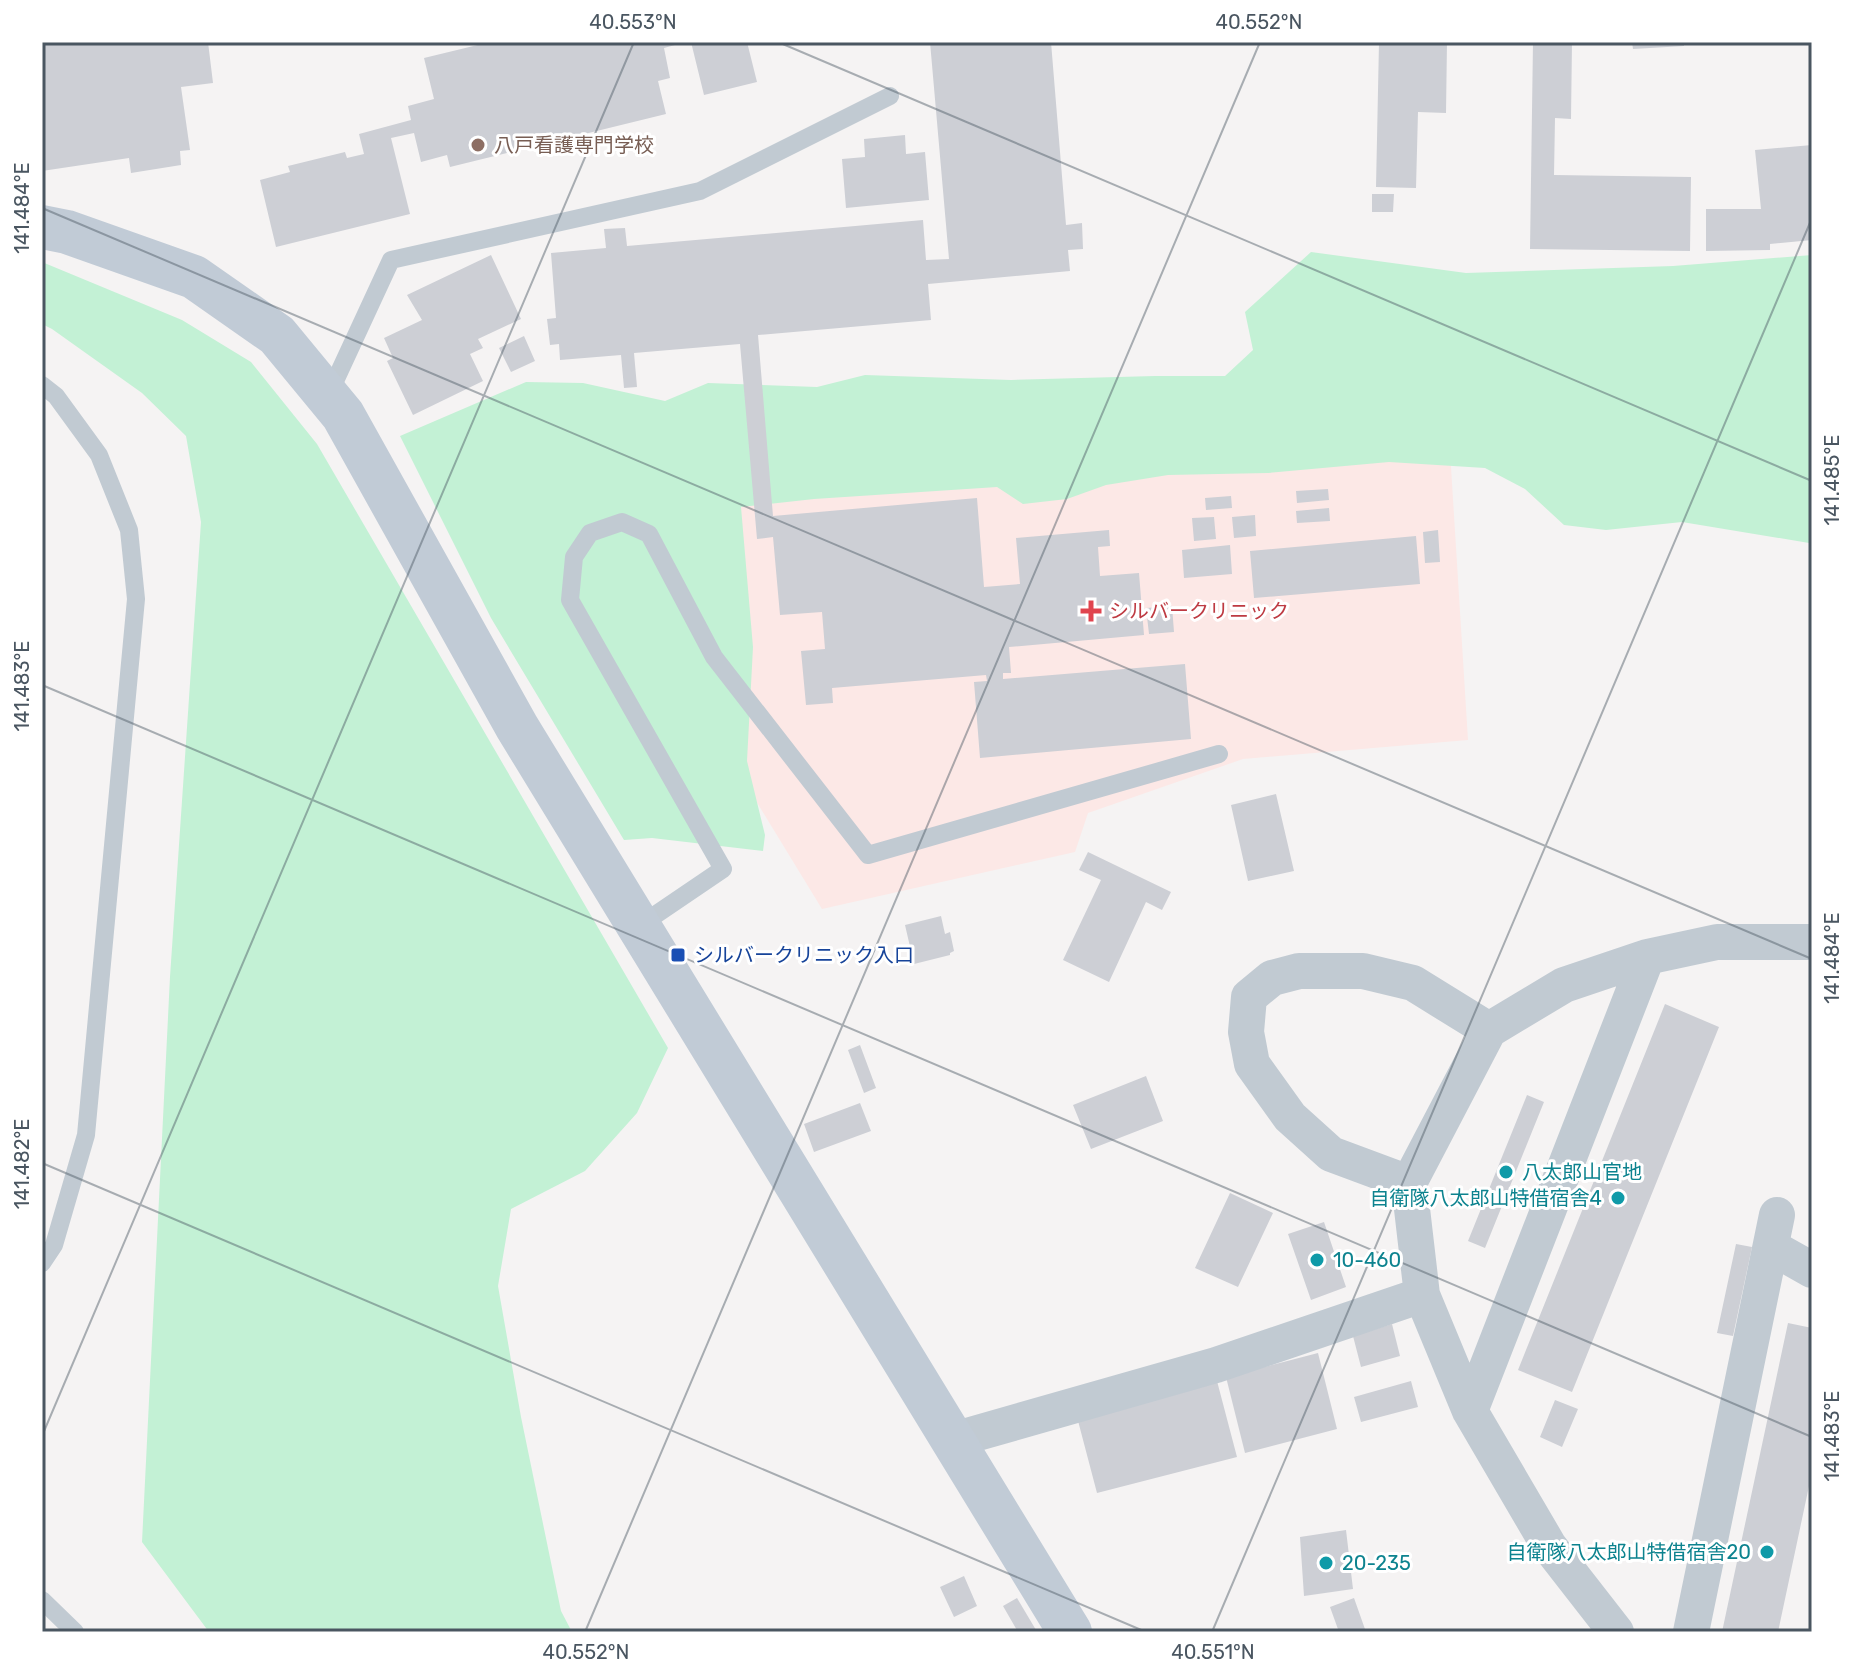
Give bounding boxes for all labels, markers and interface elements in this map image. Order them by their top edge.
text: 40.553°N [589,10,677,34]
text: 40.552°N [1215,10,1303,34]
place label: 八戸看護専門学校 [494,133,654,157]
marker: 八戸看護専門学校 [469,136,487,154]
text: 141.484°E [10,162,34,254]
text: 141.485°E [1820,435,1844,525]
place label: シルバークリニック [1109,599,1289,623]
marker: シルバークリニック [1080,600,1102,622]
text: 141.483°E [10,641,34,731]
text: 141.484°E [1820,912,1844,1004]
place label: シルバークリニック入口 [694,943,914,967]
marker: シルバークリニック入口 [669,946,687,964]
text: 141.482°E [10,1119,34,1209]
place label: 八太郎山官地 [1522,1160,1642,1184]
marker: 八太郎山官地 [1497,1163,1515,1181]
place label: 自衛隊八太郎山特借宿舎4 [1370,1186,1602,1210]
marker: 自衛隊八太郎山特借宿舎4 [1609,1189,1627,1207]
place label: 10-460 [1333,1248,1401,1272]
marker: 10-460 [1308,1251,1326,1269]
text: 141.483°E [1820,1391,1844,1481]
place label: 自衛隊八太郎山特借宿舎20 [1507,1540,1751,1564]
marker: 自衛隊八太郎山特借宿舎20 [1758,1543,1776,1561]
place label: 20-235 [1342,1551,1411,1575]
marker: 20-235 [1317,1554,1335,1572]
text: 40.552°N [542,1640,630,1664]
text: 40.551°N [1171,1640,1255,1664]

